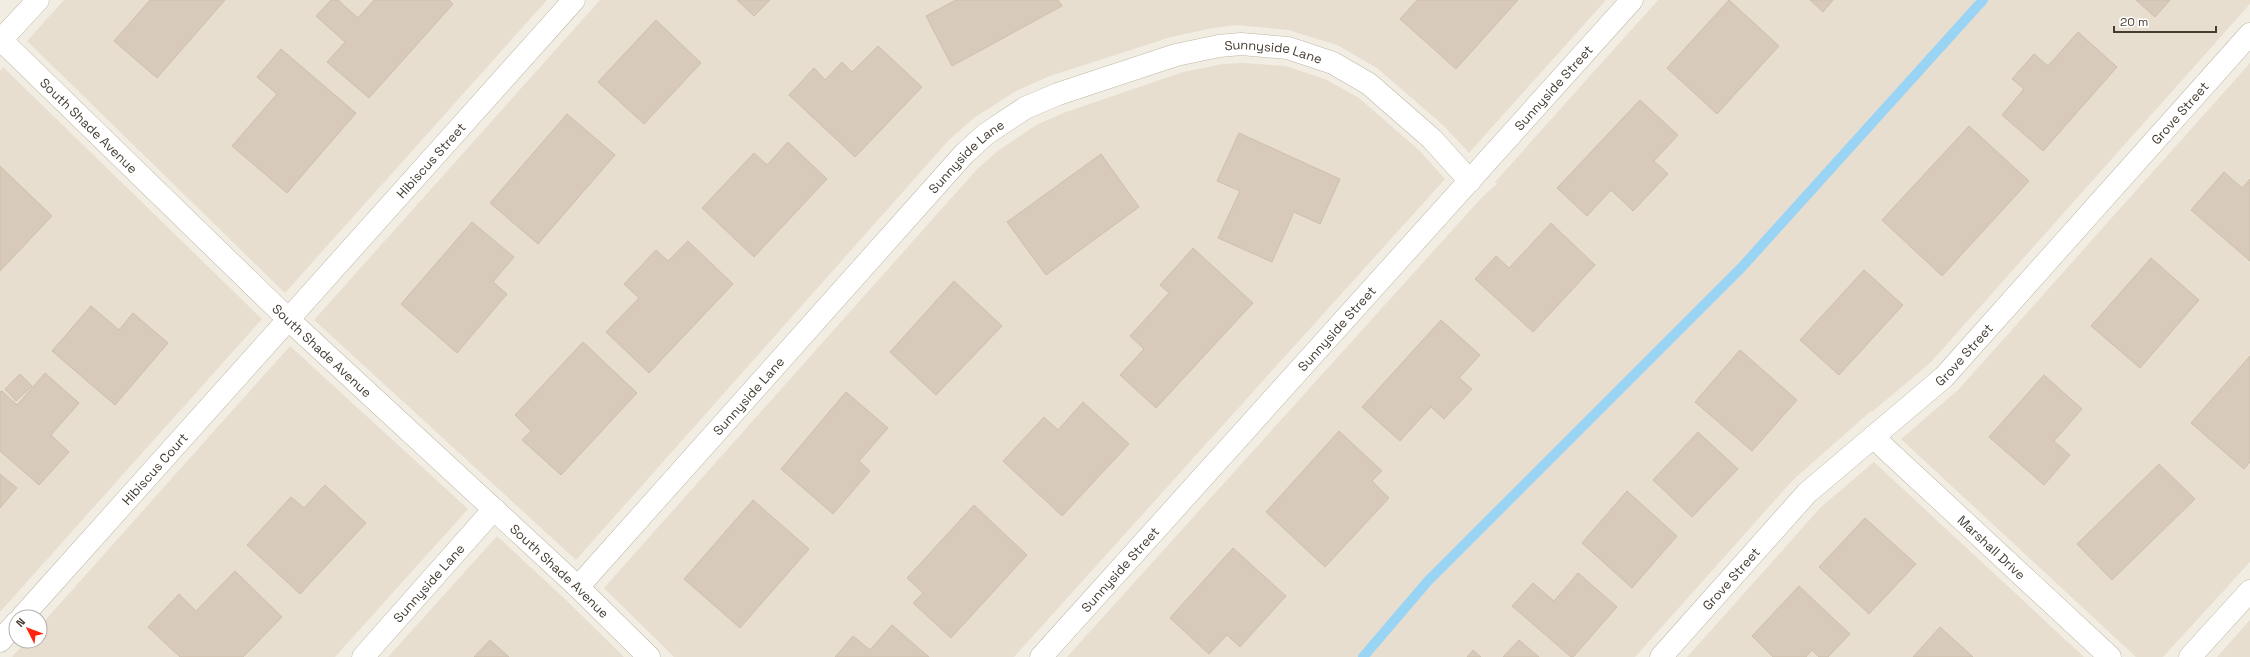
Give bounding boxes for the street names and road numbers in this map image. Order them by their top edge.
street label: Sunnyside Lane [1224,35,1325,67]
street label: Sunnyside Street [1511,41,1596,134]
street label: South Shade Avenue [36,74,141,177]
street label: Grove Street [2147,78,2212,148]
street label: Sunnyside Lane [924,116,1007,197]
street label: Hibiscus Street [392,119,469,202]
street label: Sunnyside Street [1294,282,1379,375]
street label: South Shade Avenue [269,300,375,401]
street label: Grove Street [1931,320,1996,390]
street label: Sunnyside Lane [709,353,788,439]
street label: Hibiscus Court [118,429,191,508]
street label: Marshall Drive [1954,511,2029,583]
street label: South Shade Avenue [507,520,613,621]
street label: Sunnyside Street [1077,523,1163,615]
street label: Sunnyside Lane [389,540,468,626]
street label: Grove Street [1698,544,1763,614]

